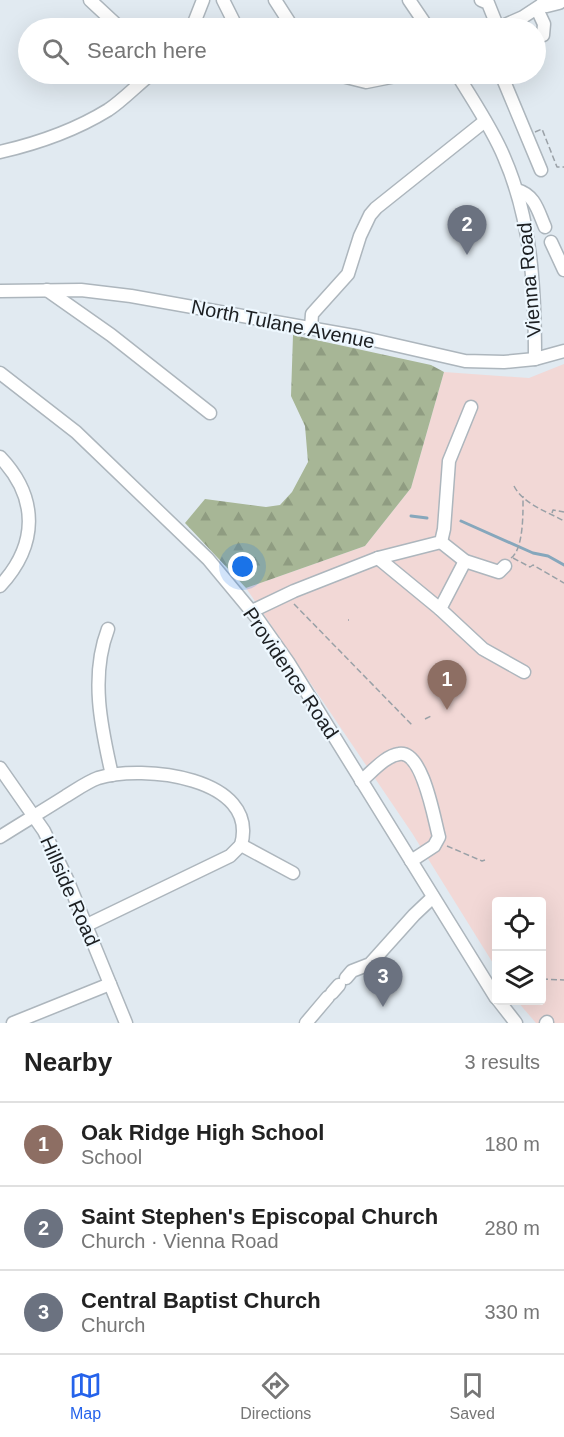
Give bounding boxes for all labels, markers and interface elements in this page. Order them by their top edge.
search box [18,18,546,84]
icon: search [39,35,72,68]
text: Search here [87,38,207,63]
pin: 2 [448,206,486,255]
street label: Vienna Road [513,222,545,338]
street label: North Tulane Avenue [189,295,377,353]
your location [228,552,257,581]
street label: Providence Road [239,603,343,743]
pin: 1 [428,660,466,710]
street label: Hillside Road [36,833,104,949]
map controls [492,897,546,1005]
button: locate [492,897,546,951]
button: layers [492,951,546,1005]
pin: 3 [364,958,403,1007]
text: Nearby [24,1047,112,1077]
text: 3 results [464,1051,540,1073]
text: Oak Ridge High School [81,1120,324,1145]
text: 1 [38,1133,49,1155]
text: 180 m [484,1133,540,1155]
text: School [81,1146,142,1168]
text: Saint Stephen's Episcopal Church [81,1204,438,1229]
text: 2 [38,1217,49,1239]
text: 280 m [484,1217,540,1239]
text: Church · Vienna Road [81,1230,279,1252]
text: Central Baptist Church [81,1288,321,1313]
text: 3 [38,1301,49,1323]
text: 330 m [484,1301,540,1323]
text: Church [81,1314,145,1336]
tab: Map [69,1369,102,1423]
tab: Directions [240,1369,311,1423]
tab: Saved [450,1369,495,1423]

